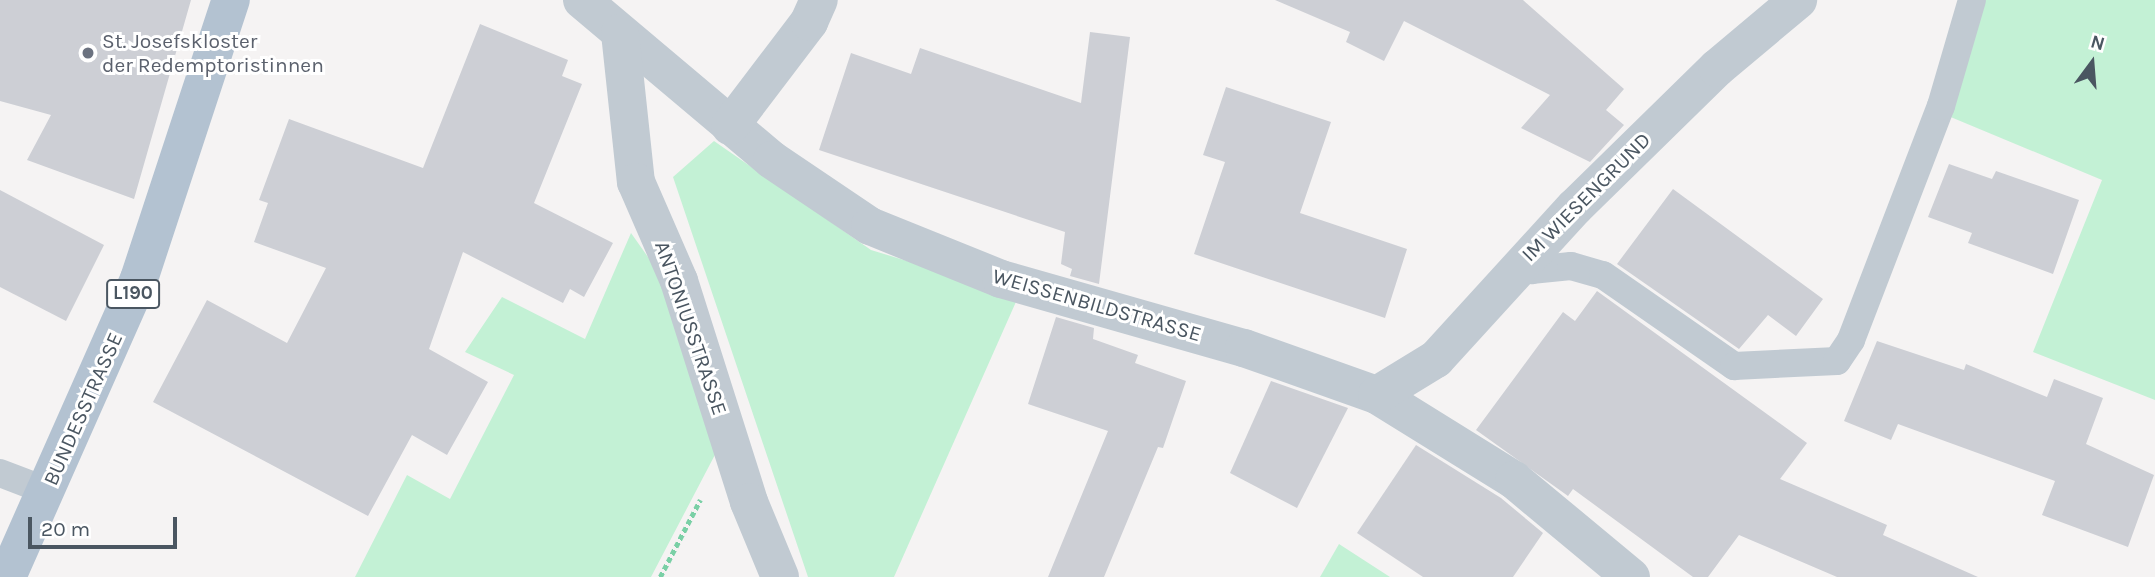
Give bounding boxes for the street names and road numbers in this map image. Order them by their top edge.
street label: IM WIESENGRUND [1516,127,1656,267]
street label: ANTONIUSSTRASSE [649,238,733,418]
street label: WEISSENBILDSTRASSE [990,263,1204,347]
road number: L190 [105,278,161,310]
street label: BUNDESSTRASSE [38,329,128,489]

